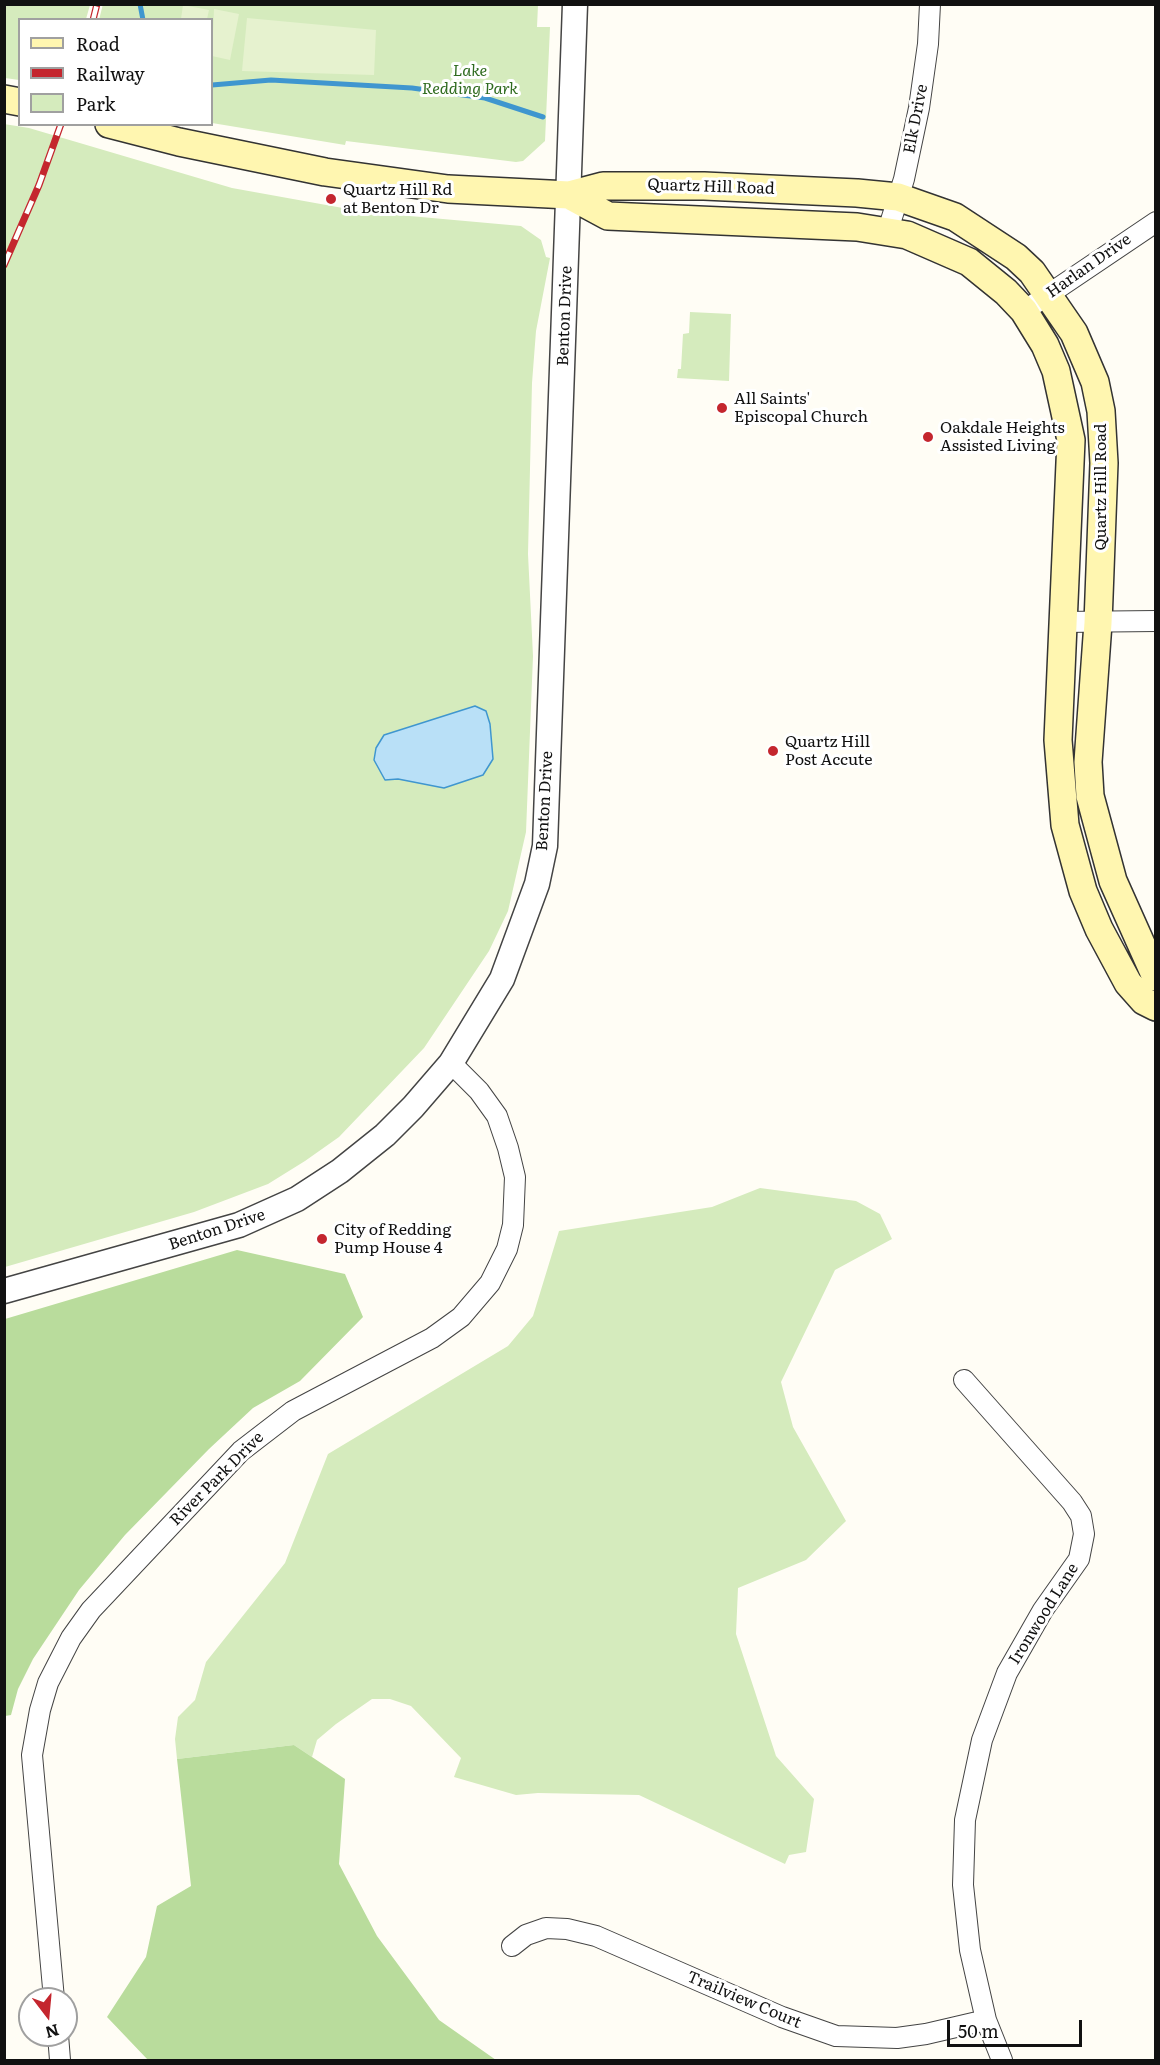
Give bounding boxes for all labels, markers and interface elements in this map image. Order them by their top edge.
legend [18,18,213,126]
text: Road [76,30,120,57]
text: Railway [76,60,145,87]
park label: Lake Redding Park [422,61,518,99]
street label: Elk Drive [900,83,932,155]
text: Park [76,90,115,117]
street label: Quartz Hill Road [647,175,775,199]
place label: Quartz Hill Rd at Benton Dr [343,180,452,218]
marker: Quartz Hill Rd at Benton Dr [324,192,338,206]
street label: Harlan Drive [1043,230,1135,302]
street label: Benton Drive [554,266,576,366]
place label: All Saints' Episcopal Church [734,389,868,427]
marker: All Saints' Episcopal Church [715,401,729,415]
place label: Oakdale Heights Assisted Living [940,418,1065,456]
street label: Quartz Hill Road [1091,423,1111,551]
marker: Oakdale Heights Assisted Living [921,430,935,444]
place label: Quartz Hill Post Accute [785,732,872,770]
marker: Quartz Hill Post Accute [766,744,780,758]
street label: Benton Drive [533,750,557,852]
street label: Benton Drive [166,1205,268,1255]
place label: City of Redding Pump House 4 [334,1220,451,1258]
marker: City of Redding Pump House 4 [315,1232,329,1246]
street label: River Park Drive [166,1428,268,1530]
street label: Ironwood Lane [1005,1560,1083,1668]
street label: Trailview Court [684,1967,804,2033]
north arrow [18,1987,78,2047]
scale bar [950,2008,1085,2046]
text: 50 m [958,2017,999,2044]
text: N [43,2019,62,2046]

